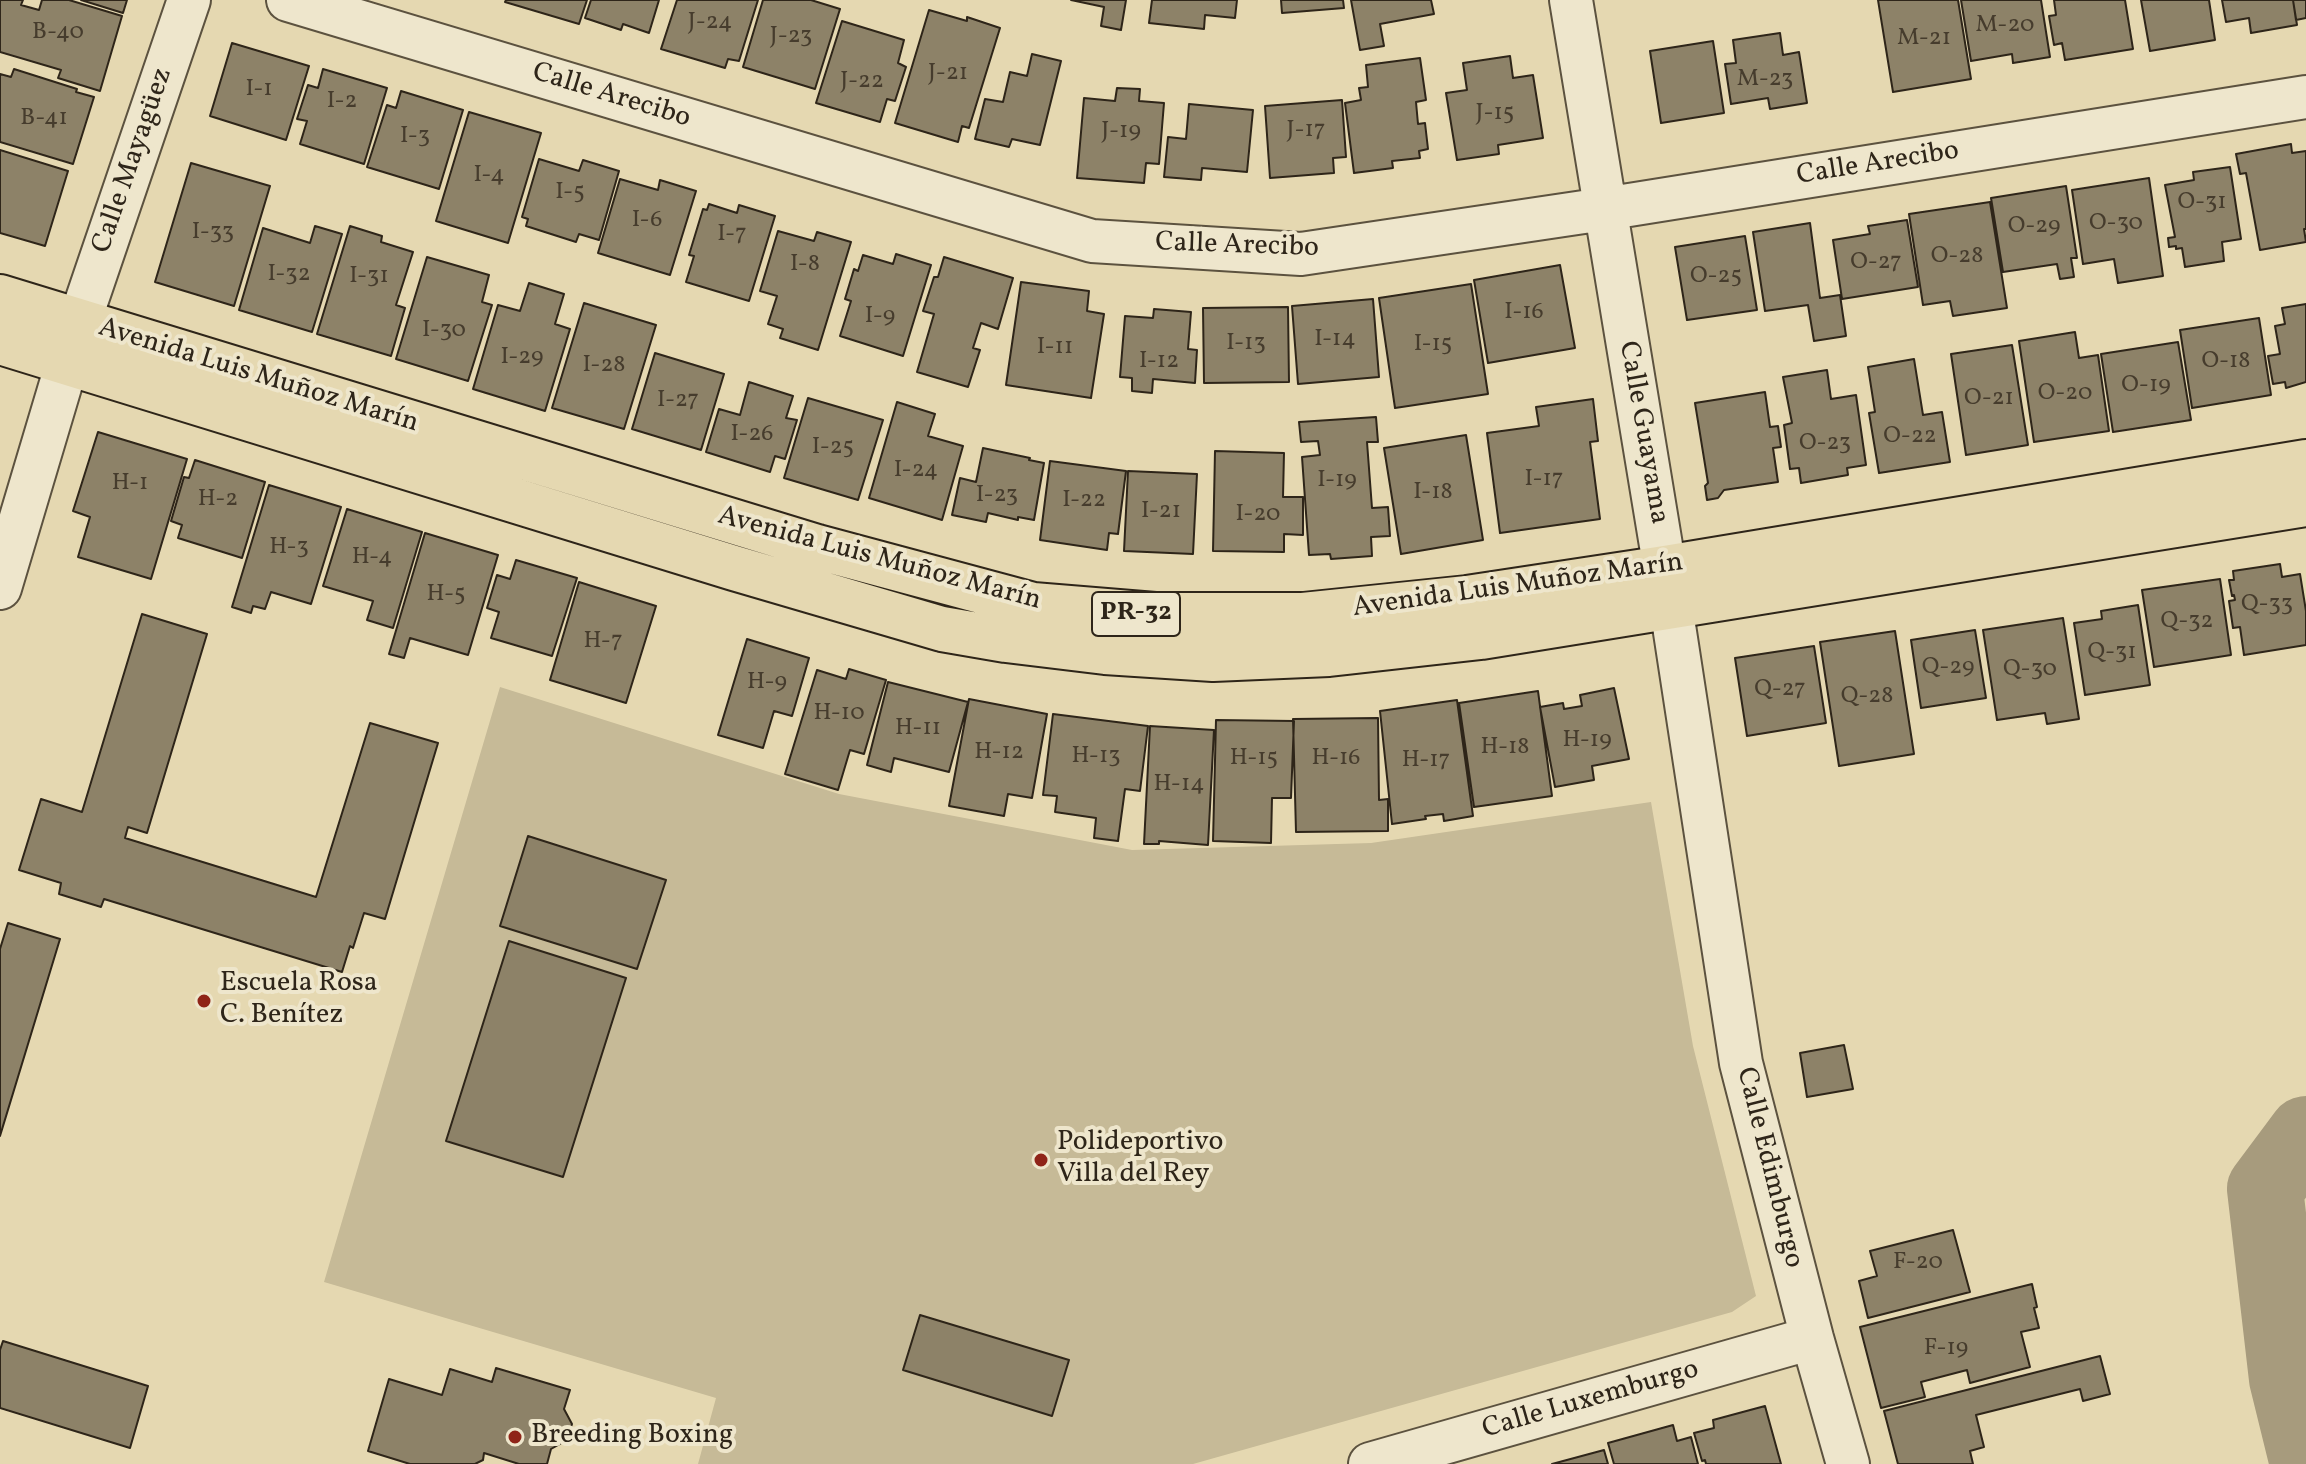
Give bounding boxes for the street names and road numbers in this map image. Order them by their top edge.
street label: Calle Arecibo [528,57,694,137]
street label: Calle Mayagüez [87,64,181,258]
street label: Calle Arecibo [1795,136,1961,194]
street label: Calle Arecibo [1155,227,1319,267]
street label: Avenida Luis Muñoz Marín [94,312,422,442]
street label: Calle Guayama [1609,339,1675,527]
street label: Avenida Luis Muñoz Marín [714,501,1044,619]
street label: Avenida Luis Muñoz Marín [1351,547,1685,627]
road number: PR-32 [1092,592,1180,636]
street label: Calle Edimburgo [1727,1064,1809,1272]
street label: Calle Luxemburgo [1479,1354,1703,1448]

